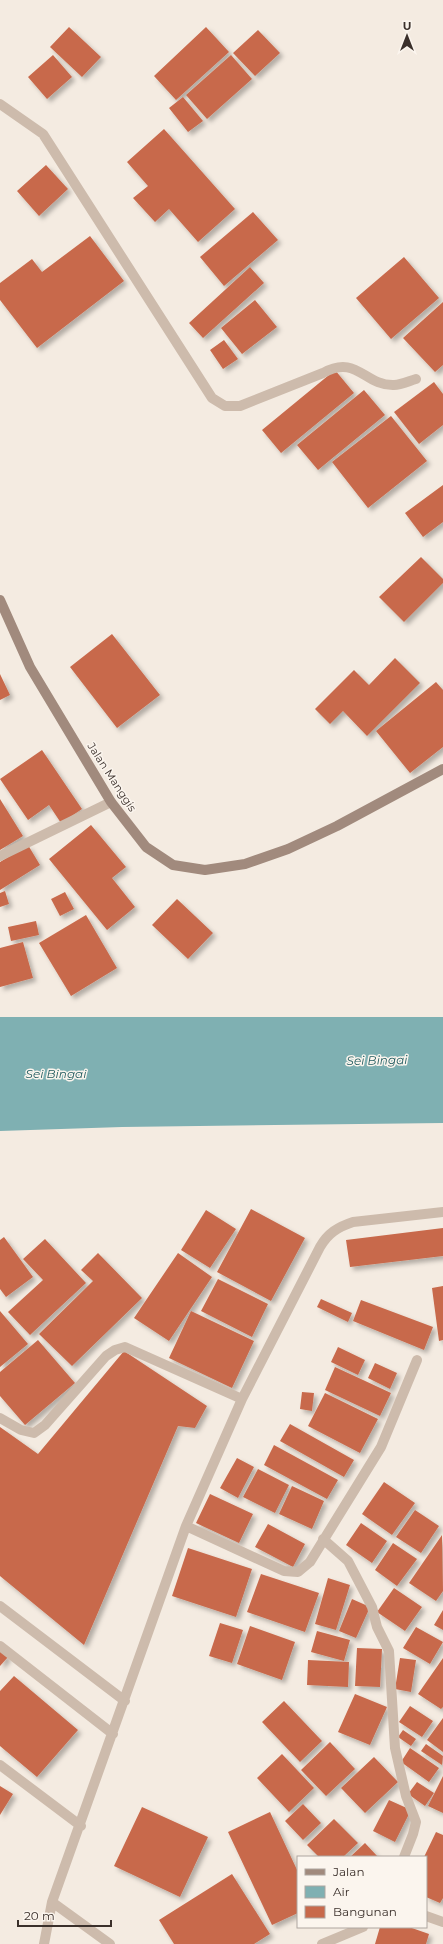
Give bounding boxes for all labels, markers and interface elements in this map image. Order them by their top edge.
north arrow [387,16,427,56]
text: U [403,19,411,33]
street label: Jalan Manggis [84,739,140,815]
water label: Sei Bingai [346,1052,408,1068]
water label: Sei Bingai [26,1066,87,1081]
legend [297,1856,427,1928]
text: Jalan [332,1864,365,1879]
text: Air [333,1884,350,1899]
scale bar [18,1902,111,1928]
text: Bangunan [333,1904,397,1919]
text: 20 m [24,1908,55,1923]

